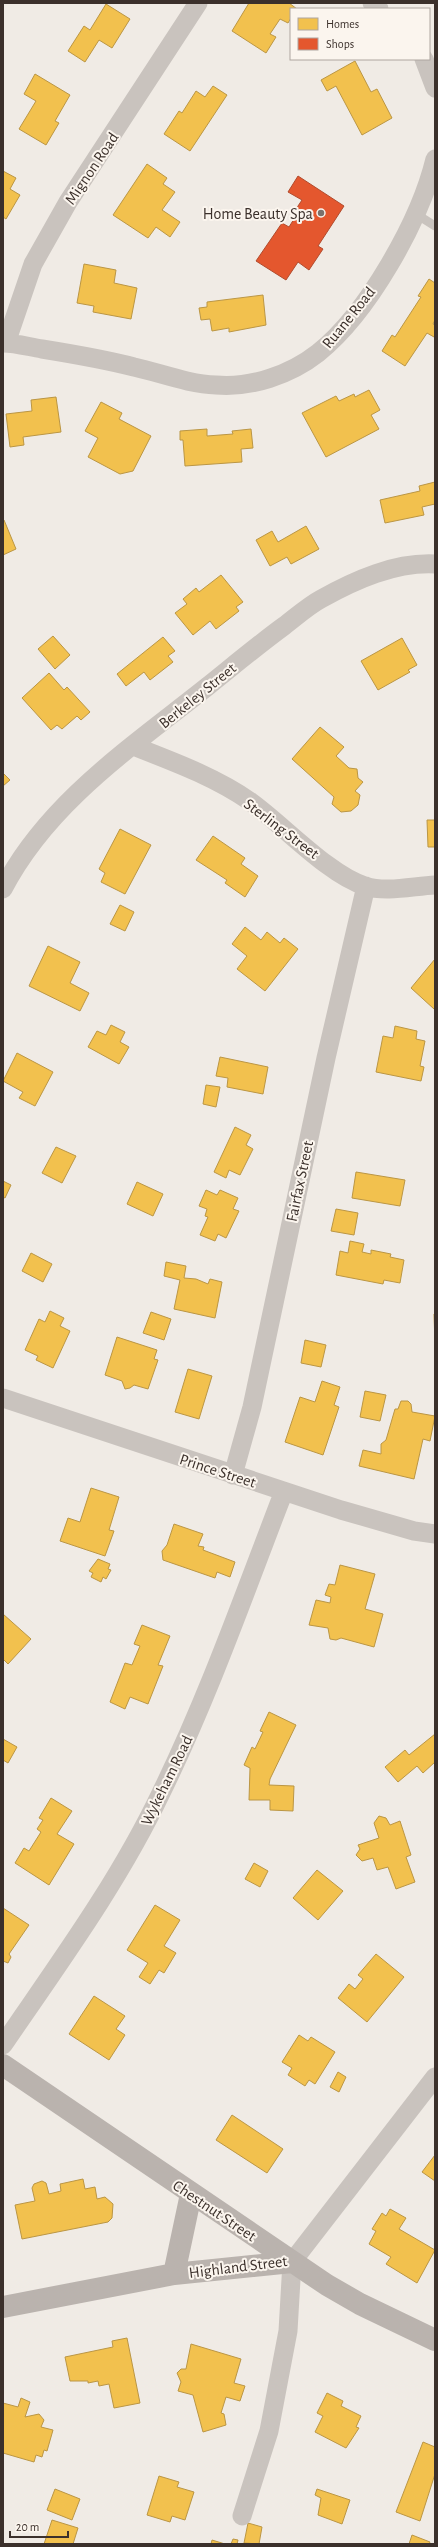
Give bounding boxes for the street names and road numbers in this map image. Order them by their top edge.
street label: Mignon Road [62,130,122,207]
street label: Ruane Road [319,284,378,351]
street label: Berkeley Street [156,660,240,732]
street label: Sterling Street [241,796,322,862]
street label: Fairfax Street [284,1139,316,1223]
street label: Prince Street [178,1451,258,1491]
street label: Wykeham Road [138,1733,196,1828]
street label: Chestnut Street [170,2177,259,2245]
street label: Highland Street [188,2253,288,2281]

